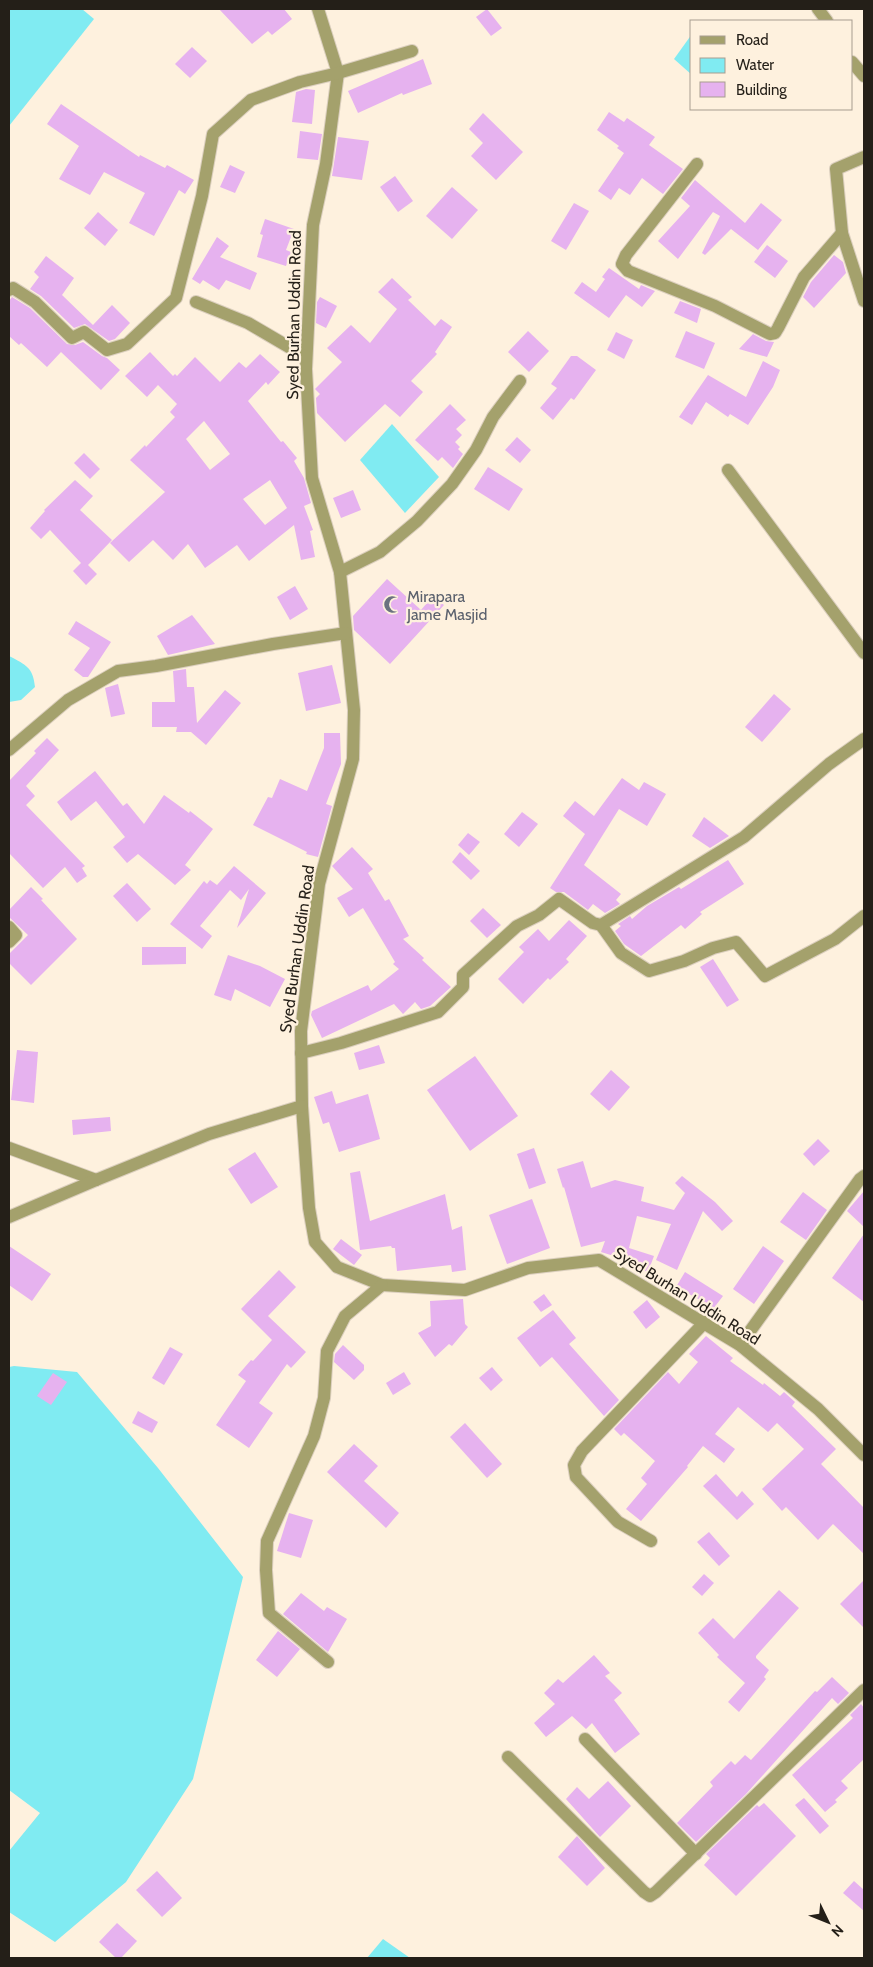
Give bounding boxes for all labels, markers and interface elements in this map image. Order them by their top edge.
legend [690,20,853,110]
text: Road [736,31,769,49]
text: Water [736,56,774,74]
text: Building [736,81,787,99]
street label: Syed Burhan Uddin Road [283,230,305,400]
place label: Mirapara Jame Masjid [406,587,487,624]
mosque icon: Mirapara Jame Masjid [383,595,403,615]
street label: Syed Burhan Uddin Road [276,864,318,1034]
street label: Syed Burhan Uddin Road [610,1243,764,1349]
north arrow [803,1897,853,1947]
text: N [828,1921,847,1941]

